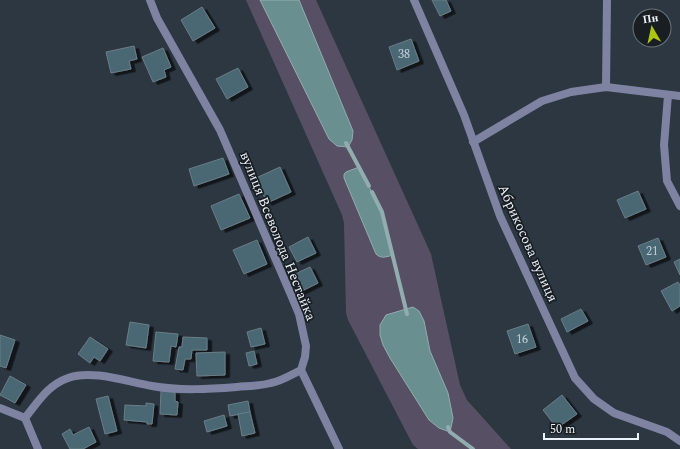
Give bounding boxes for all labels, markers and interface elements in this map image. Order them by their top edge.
north arrow [632,8,672,48]
text: Пн [641,9,660,28]
house number: 38 [398,45,410,64]
street label: вулиця Всеволода Нестайка [234,148,322,324]
street label: Абрикосова вулиця [493,181,563,305]
house number: 21 [646,242,658,261]
house number: 16 [516,330,528,349]
scale bar [544,415,638,441]
text: 50 m [550,420,575,439]

